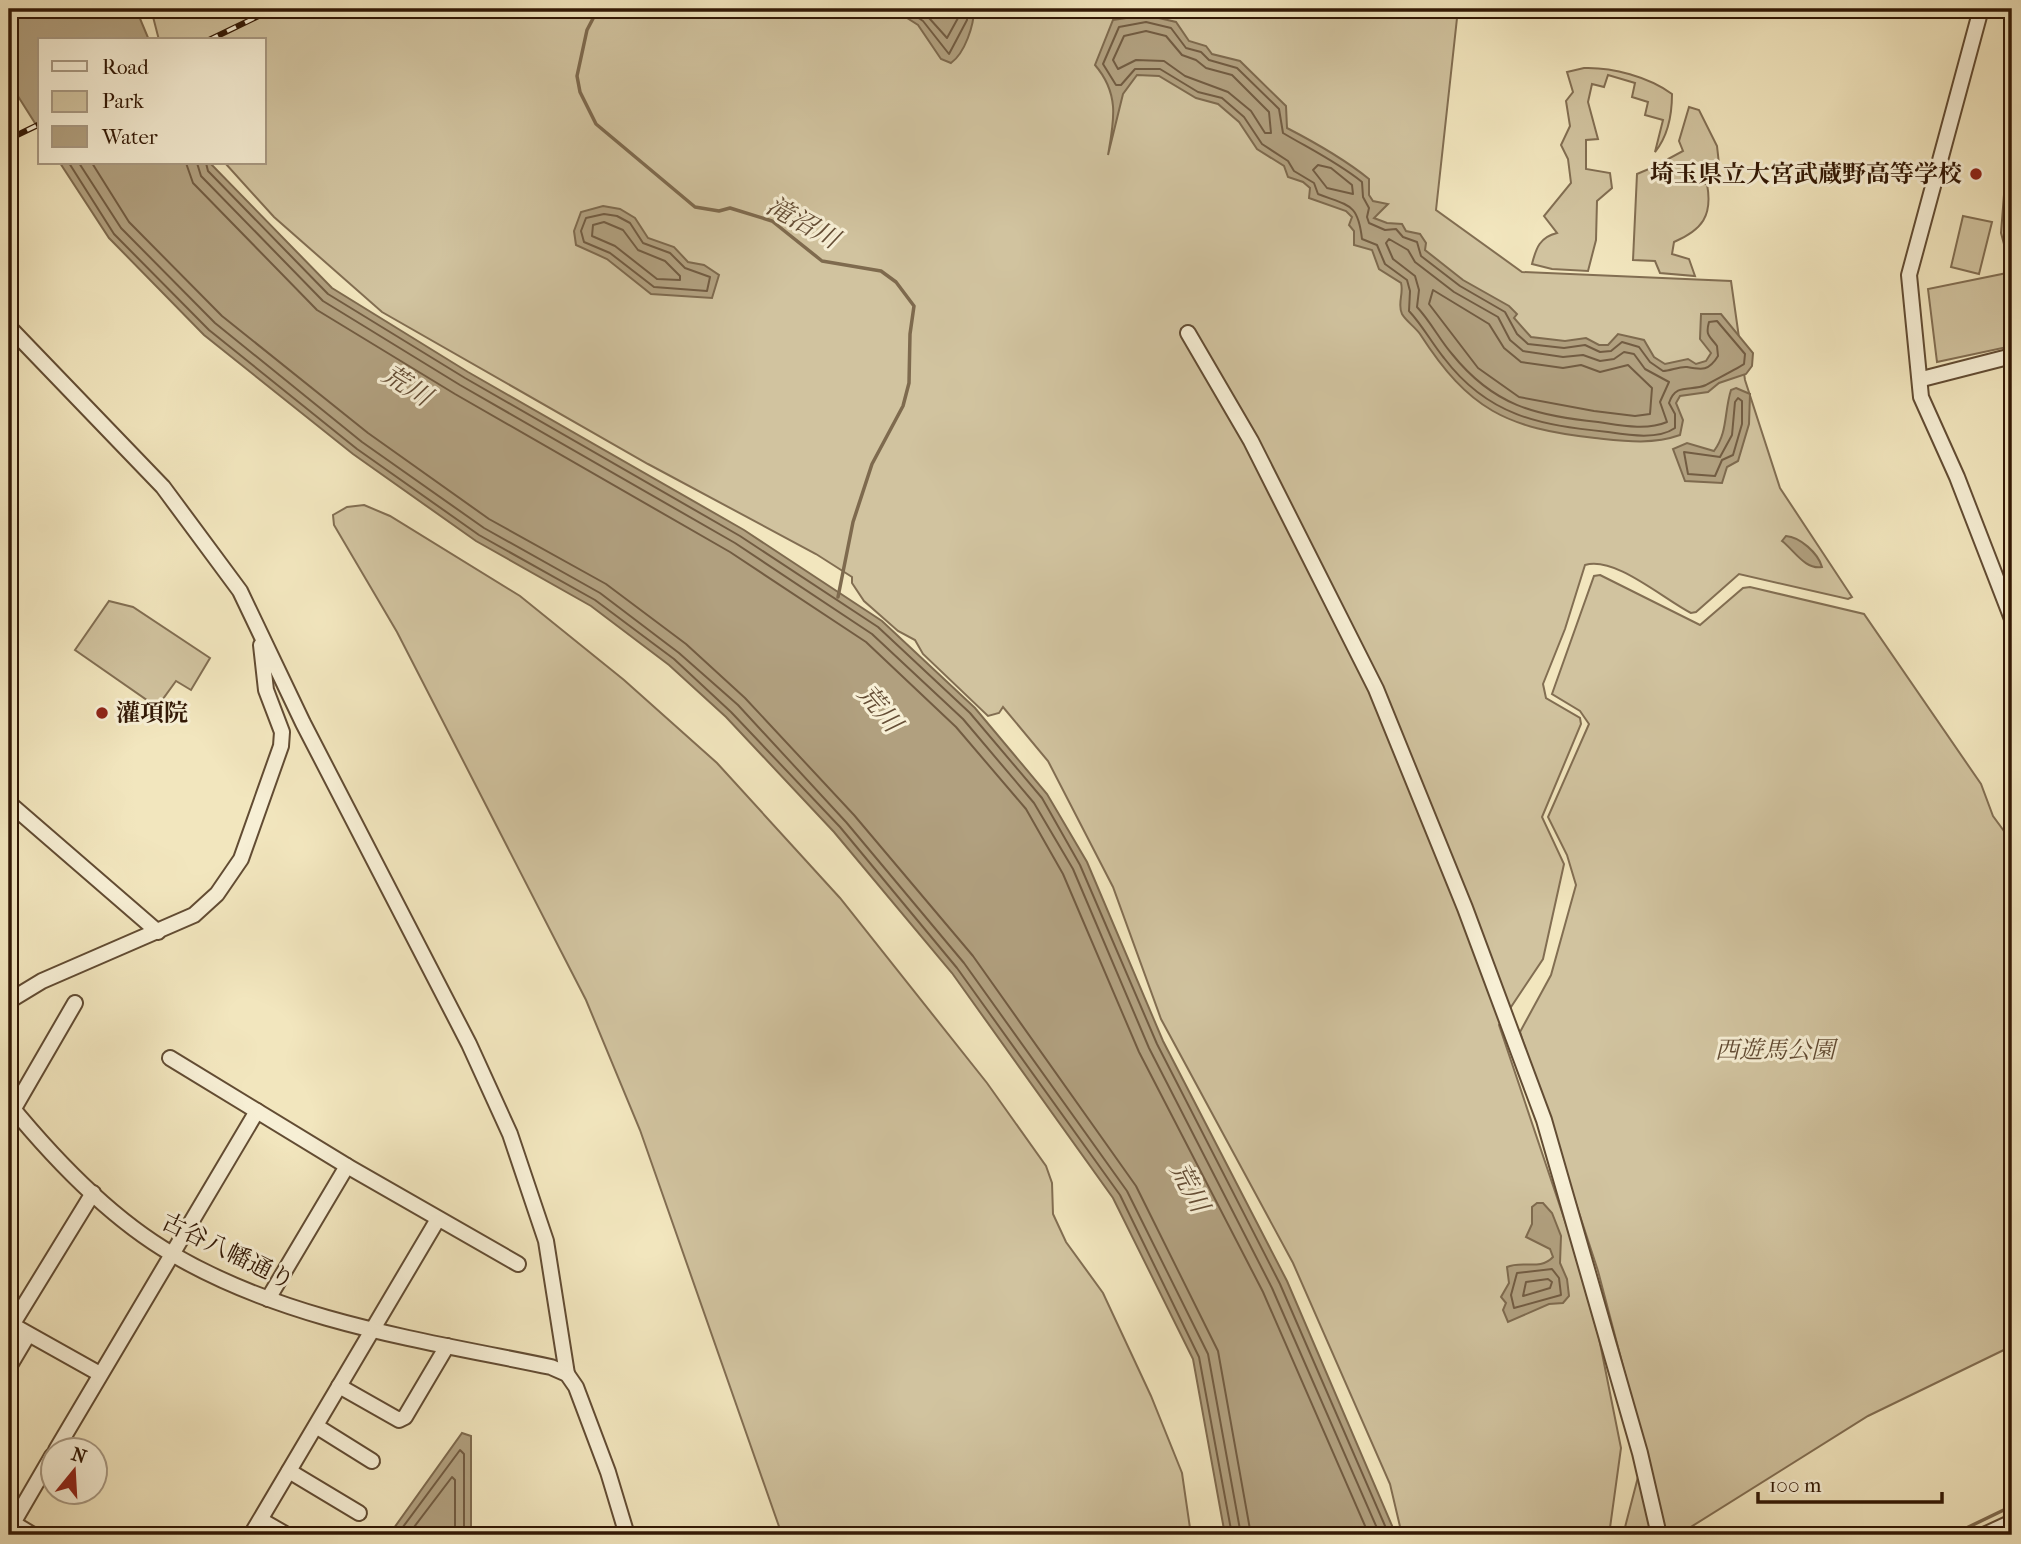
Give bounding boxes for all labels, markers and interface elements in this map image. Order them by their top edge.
legend [38,38,266,164]
text: Road [102,55,149,79]
text: Park [102,89,144,113]
text: Water [101,125,158,149]
place label: 埼玉県立大宮武蔵野高等学校 [1650,160,1962,188]
marker: 埼玉県立大宮武蔵野高等学校 [1968,166,1984,182]
water label: 滝沼川 [761,190,847,256]
water label: 荒川 [376,358,440,414]
water label: 荒川 [851,678,910,740]
place label: 灌項院 [116,699,188,727]
marker: 灌項院 [94,705,110,721]
park label: 西遊馬公園 [1715,1036,1839,1064]
water label: 荒川 [1164,1157,1217,1220]
street label: 古谷八幡通り [157,1207,299,1295]
north arrow [38,1436,108,1506]
text: N [69,1443,90,1469]
scale bar [1758,1460,1942,1504]
text: 100 m [1769,1473,1822,1497]

